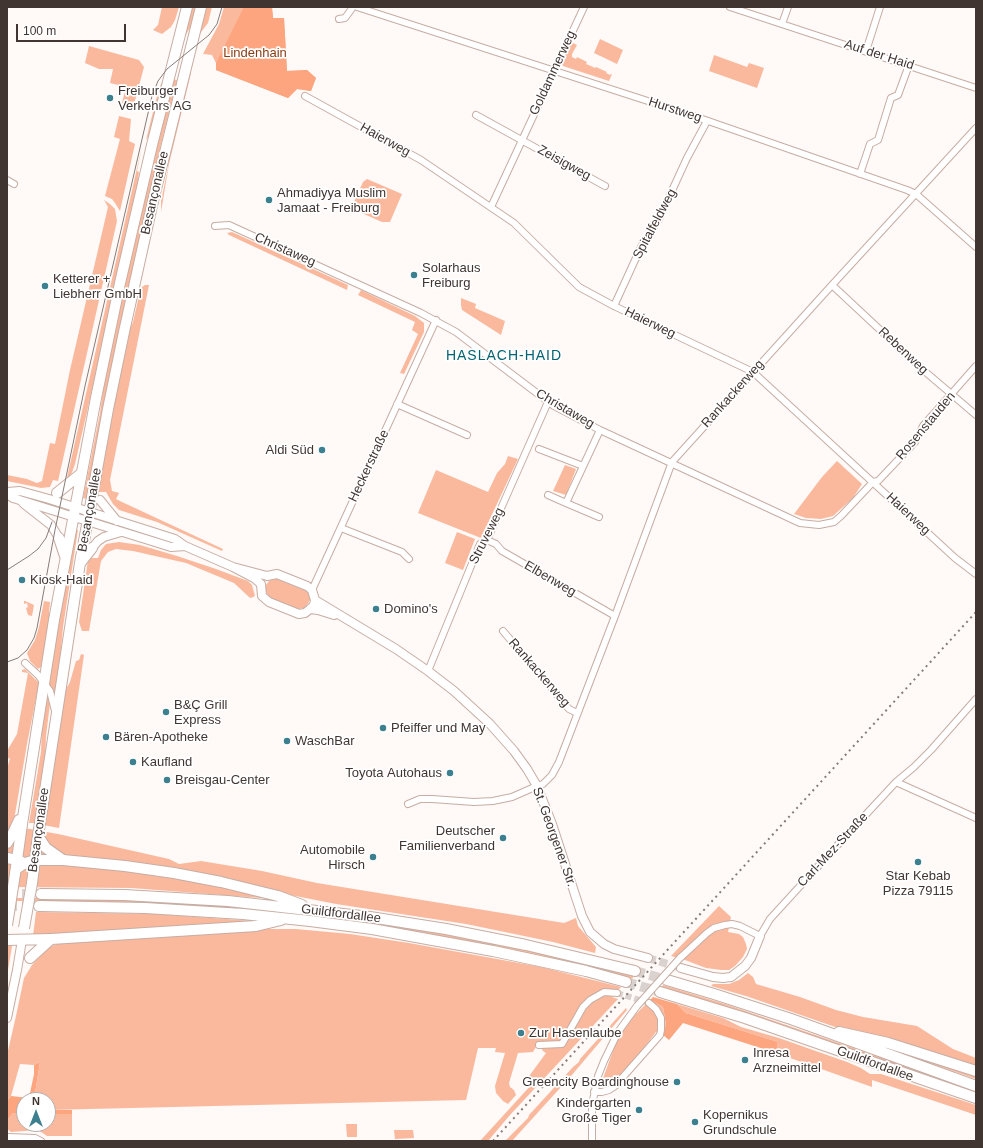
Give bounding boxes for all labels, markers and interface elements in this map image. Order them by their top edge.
scale bar [18,16,128,42]
text: 100 m [23,24,56,38]
street label: Goldammerweg [527,28,579,118]
street label: Auf der Haid [842,36,916,74]
park label: Lindenhain [223,45,287,61]
place label: Freiburger Verkehrs AG [118,83,192,114]
marker: Freiburger Verkehrs AG [105,93,115,103]
street label: Hurstweg [646,94,704,126]
street label: Haierweg [357,120,413,160]
street label: Zeisigweg [535,142,593,184]
street label: Besançonallee [138,150,172,236]
place label: Ahmadiyya Muslim Jamaat - Freiburg [277,185,386,216]
street label: Spitalfeldweg [630,186,680,262]
marker: Ahmadiyya Muslim Jamaat - Freiburg [264,195,274,205]
street label: Christaweg [252,230,318,270]
place label: Solarhaus Freiburg [422,260,481,291]
marker: Solarhaus Freiburg [409,270,419,280]
place label: Ketterer + Liebherr GmbH [53,271,142,302]
marker: Ketterer + Liebherr GmbH [40,281,50,291]
street label: Haierweg [622,304,678,342]
street label: Rebenweg [875,324,931,378]
district label: HASLACH-HAID [446,348,562,364]
street label: Rankackerweg [698,357,768,431]
street label: Christaweg [533,386,597,432]
street label: Rosenstauden [893,389,959,463]
street label: Heckerstraße [345,427,393,505]
place label: Aldi Süd [266,442,314,458]
marker: Aldi Süd [317,445,327,455]
street label: Besançonallee [75,467,105,553]
street label: Haierweg [883,490,933,538]
street label: Struveweg [466,505,508,567]
street label: Elbenweg [521,558,579,600]
place label: Kiosk-Haid [30,572,93,588]
marker: Kiosk-Haid [17,575,27,585]
place label: Domino's [384,601,438,617]
marker: Domino's [371,604,381,614]
street label: Rankackerweg [505,635,573,711]
place label: B&Ç Grill Express [174,697,227,728]
marker: B&Ç Grill Express [161,707,171,717]
place label: Pfeiffer und May [391,720,485,736]
marker: Pfeiffer und May [378,723,388,733]
place label: Bären-Apotheke [114,729,208,745]
marker: Bären-Apotheke [101,732,111,742]
place label: WaschBar [295,733,354,749]
marker: WaschBar [282,736,292,746]
place label: Kaufland [141,754,192,770]
marker: Kaufland [128,757,138,767]
place label: Toyota Autohaus [345,765,442,781]
marker: Toyota Autohaus [445,768,455,778]
place label: Breisgau-Center [175,772,270,788]
marker: Breisgau-Center [162,775,172,785]
street label: St. Georgener Str. [529,785,579,889]
street label: Besançonallee [25,787,53,873]
street label: Carl-Mez-Straße [795,810,871,890]
place label: Deutscher Familienverband [399,823,495,854]
marker: Deutscher Familienverband [498,833,508,843]
place label: Automobile Hirsch [300,842,365,873]
marker: Automobile Hirsch [368,852,378,862]
marker: Star Kebab Pizza 79115 [913,857,923,867]
place label: Star Kebab Pizza 79115 [883,868,953,899]
street label: Guildfordallee [300,901,382,927]
place label: Zur Hasenlaube [529,1025,621,1041]
marker: Zur Hasenlaube [516,1028,526,1038]
street label: Guildfordallee [835,1043,915,1085]
place label: Inresa Arzneimittel [753,1045,821,1076]
marker: Inresa Arzneimittel [740,1055,750,1065]
place label: Greencity Boardinghouse [522,1074,669,1090]
marker: Greencity Boardinghouse [672,1077,682,1087]
north arrow [16,1092,56,1132]
text: N [32,1095,40,1107]
place label: Kindergarten Große Tiger [557,1095,631,1126]
marker: Kindergarten Große Tiger [634,1105,644,1115]
place label: Kopernikus Grundschule [703,1107,777,1138]
marker: Kopernikus Grundschule [690,1117,700,1127]

